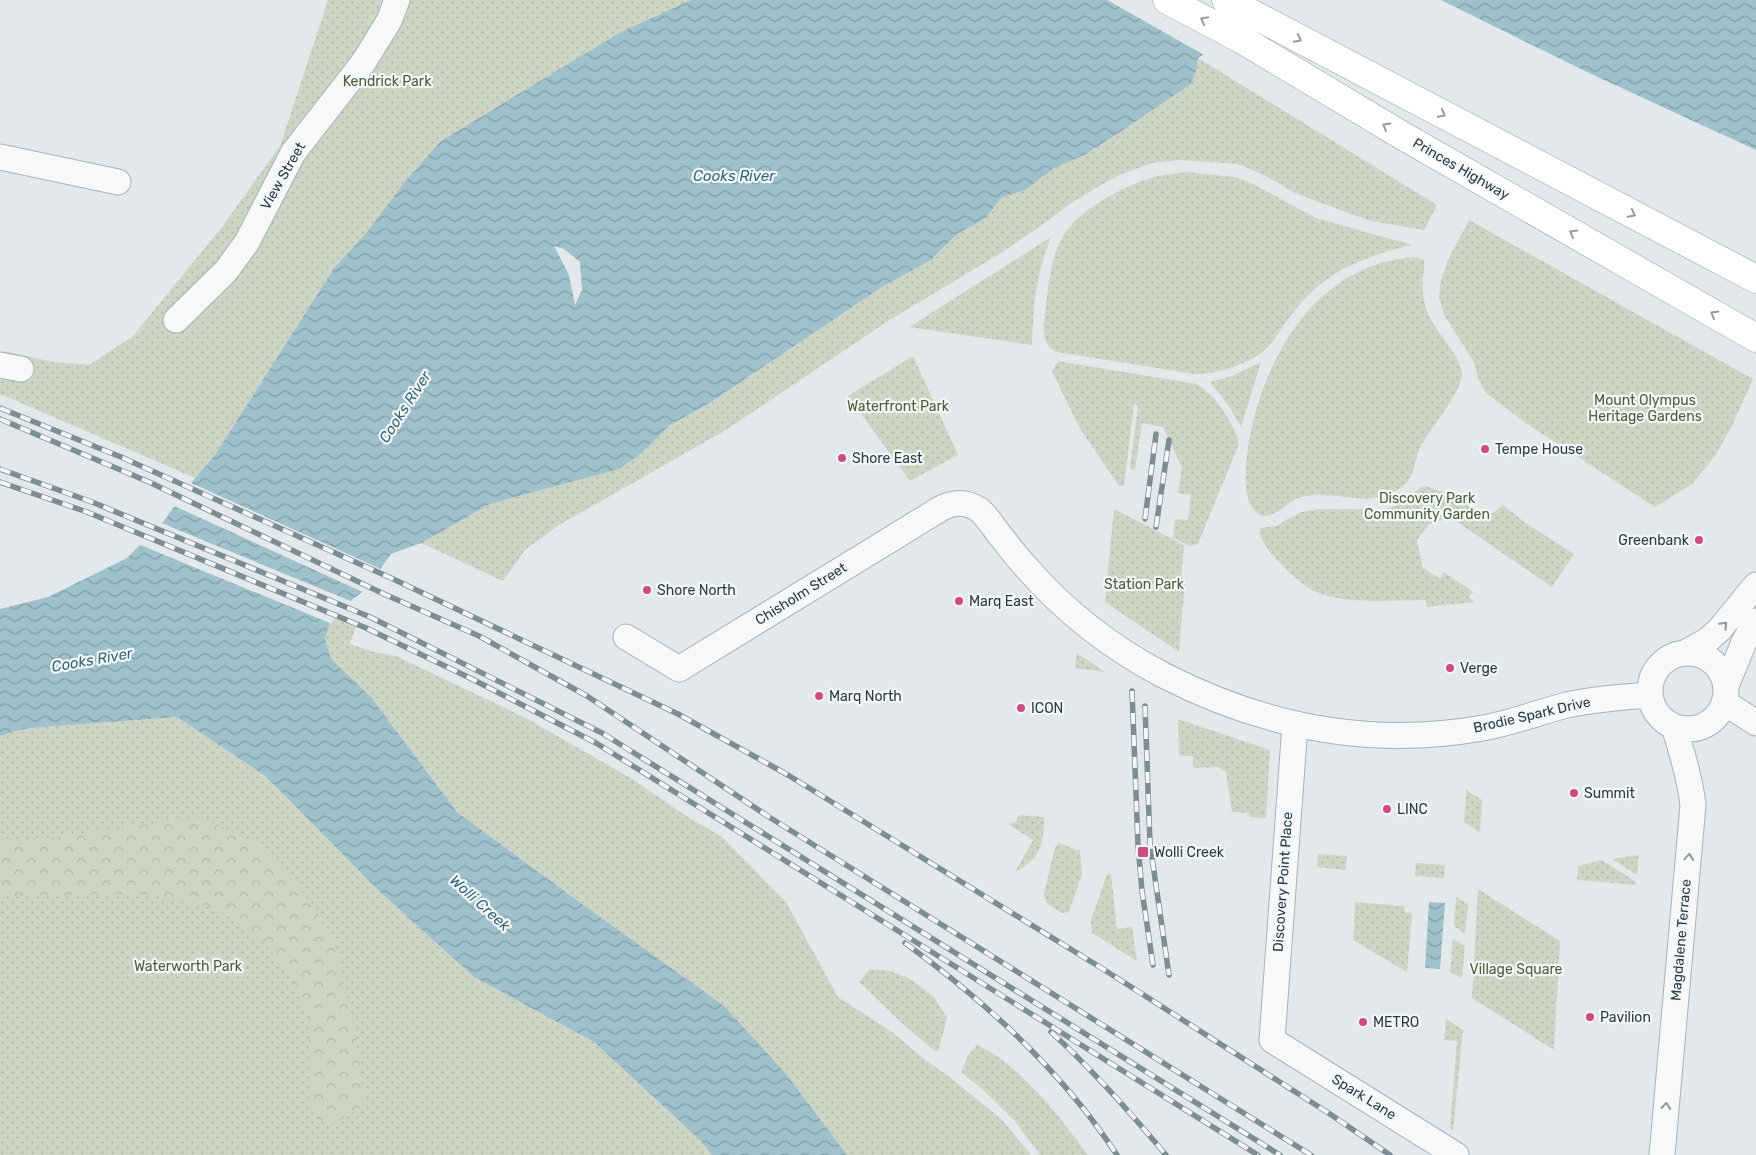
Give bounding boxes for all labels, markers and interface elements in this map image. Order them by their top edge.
one-way arrow [1200,16,1209,26]
one-way arrow [1293,32,1302,42]
park label: Kendrick Park [343,73,432,90]
one-way arrow [1436,108,1445,118]
one-way arrow [1382,123,1391,133]
street label: Princes Highway [1410,134,1513,204]
street label: View Street [257,139,309,213]
water label: Cooks River [693,167,776,185]
one-way arrow [1627,208,1636,218]
one-way arrow [1569,229,1578,239]
one-way arrow [1710,310,1719,320]
water label: Cooks River [375,367,436,446]
park label: Mount Olympus Heritage Gardens [1588,392,1702,425]
park label: Waterfront Park [847,398,950,415]
place label: Tempe House [1495,441,1583,458]
marker: Tempe House [1479,443,1491,455]
place label: Shore East [852,450,923,467]
marker: Shore East [836,452,848,464]
park label: Discovery Park Community Garden [1364,490,1490,523]
place label: Greenbank [1618,532,1690,549]
marker: Greenbank [1693,534,1705,546]
street label: Chisholm Street [752,559,850,629]
park label: Station Park [1104,576,1185,593]
place label: Shore North [657,582,736,599]
marker: Shore North [641,584,653,596]
place label: Marq East [969,593,1034,610]
marker: Marq East [953,595,965,607]
one-way arrow [1718,622,1727,631]
water label: Cooks River [50,644,135,676]
place label: Verge [1460,660,1498,677]
marker: Verge [1444,662,1456,674]
place label: Marq North [829,688,902,705]
marker: Marq North [813,690,825,702]
street label: Brodie Spark Drive [1472,693,1592,737]
place label: ICON [1031,700,1063,717]
marker: ICON [1015,702,1027,714]
place label: Summit [1584,785,1635,802]
marker: Summit [1568,787,1580,799]
place label: LINC [1397,801,1428,818]
marker: LINC [1381,803,1393,815]
street label: Discovery Point Place [1270,811,1296,953]
place label: Wolli Creek [1154,844,1225,861]
marker: Wolli Creek [1136,845,1150,859]
one-way arrow [1683,853,1694,861]
water label: Wolli Creek [446,871,514,935]
street label: Magdalene Terrace [1667,878,1695,1002]
park label: Waterworth Park [134,958,243,975]
park label: Village Square [1470,961,1563,978]
place label: Pavilion [1600,1009,1651,1026]
marker: Pavilion [1584,1011,1596,1023]
place label: METRO [1373,1014,1419,1031]
marker: METRO [1357,1016,1369,1028]
street label: Spark Lane [1329,1071,1399,1124]
one-way arrow [1661,1102,1672,1110]

